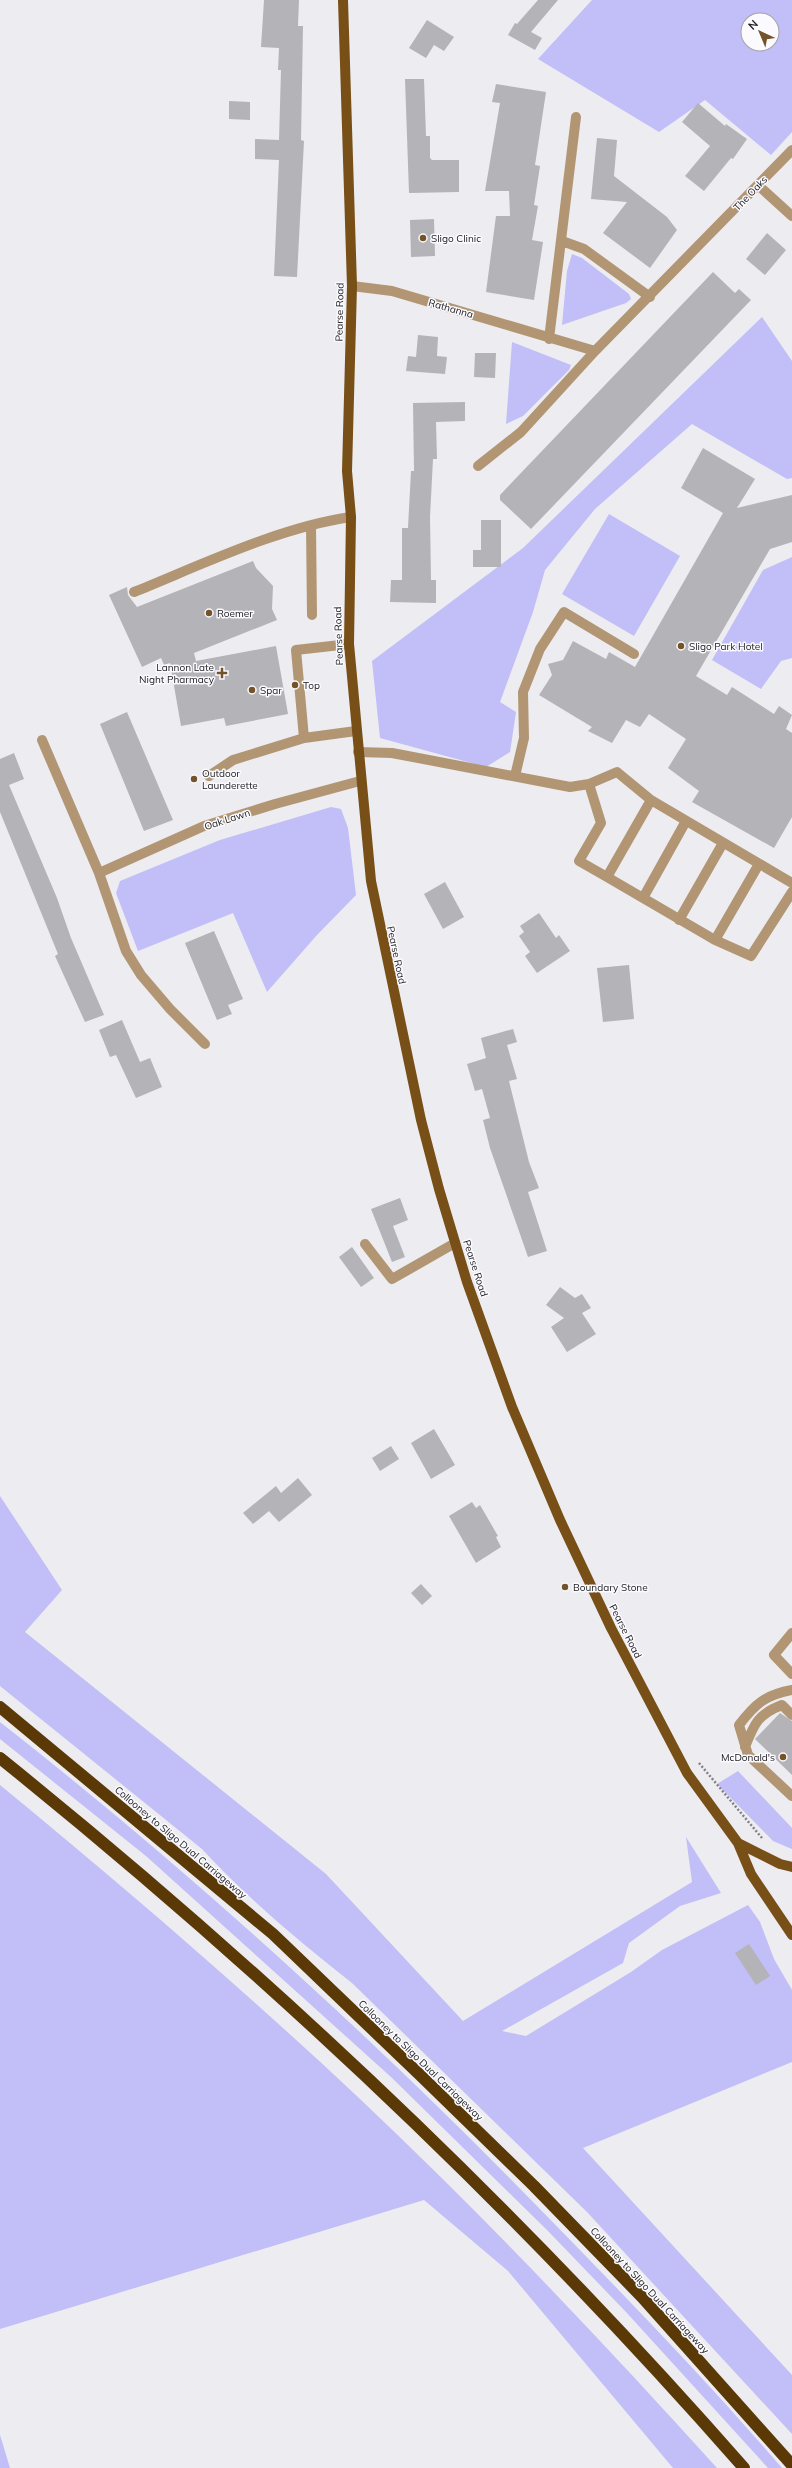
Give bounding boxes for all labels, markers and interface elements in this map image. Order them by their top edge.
north arrow [740,12,780,52]
text: N [745,17,761,33]
street label: The Oaks [731,173,770,214]
place label: Sligo Clinic [431,232,481,245]
marker: Sligo Clinic [418,233,428,243]
street label: Pearse Road [332,282,347,342]
street label: Rathanna [427,296,475,321]
street label: Pearse Road [331,606,346,666]
place label: Roemer [217,607,253,620]
marker: Roemer [204,608,214,618]
place label: Sligo Park Hotel [689,640,763,653]
marker: Sligo Park Hotel [676,641,686,651]
place label: Lannon Late Night Pharmacy [139,661,215,686]
marker: Lannon Late Night Pharmacy [217,668,227,678]
place label: Top [303,679,320,692]
marker: Top [290,680,300,690]
place label: Spar [260,684,282,697]
marker: Spar [247,685,257,695]
place label: Outdoor Launderette [202,767,258,792]
marker: Outdoor Launderette [189,774,199,784]
street label: Oak Lawn [203,806,252,833]
street label: Pearse Road [384,925,409,985]
street label: Pearse Road [460,1238,491,1298]
place label: Boundary Stone [573,1581,648,1594]
marker: Boundary Stone [560,1582,570,1592]
street label: Pearse Road [606,1602,645,1660]
place label: McDonald's [721,1751,775,1764]
marker: McDonald's [778,1752,788,1762]
street label: Collooney to Sligo Dual Carriageway [112,1783,250,1902]
street label: Collooney to Sligo Dual Carriageway [356,1997,486,2124]
street label: Collooney to Sligo Dual Carriageway [587,2224,712,2357]

